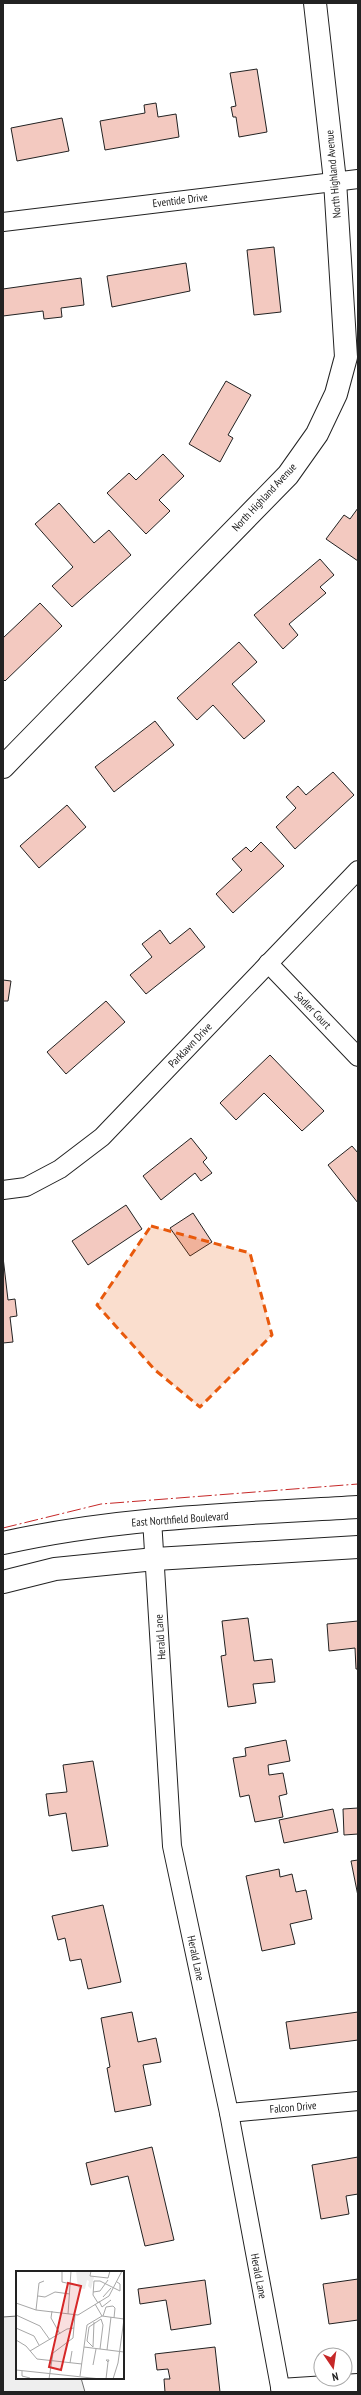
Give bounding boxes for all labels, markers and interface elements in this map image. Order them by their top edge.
street label: North Highland Avenue [322,129,344,219]
street label: Eventide Drive [152,190,209,210]
street label: North Highland Avenue [229,460,300,534]
street label: Sadler Court [292,988,334,1032]
street label: Parklawn Drive [165,1019,215,1070]
street label: East Northfield Boulevard [131,1509,229,1529]
street label: Herald Lane [151,1613,169,1660]
street label: Herald Lane [184,1934,208,1982]
street label: Falcon Drive [269,2098,318,2116]
street label: Herald Lane [248,2252,270,2300]
inset map [16,2271,124,2379]
north arrow [313,2347,353,2387]
text: N [331,2369,340,2384]

